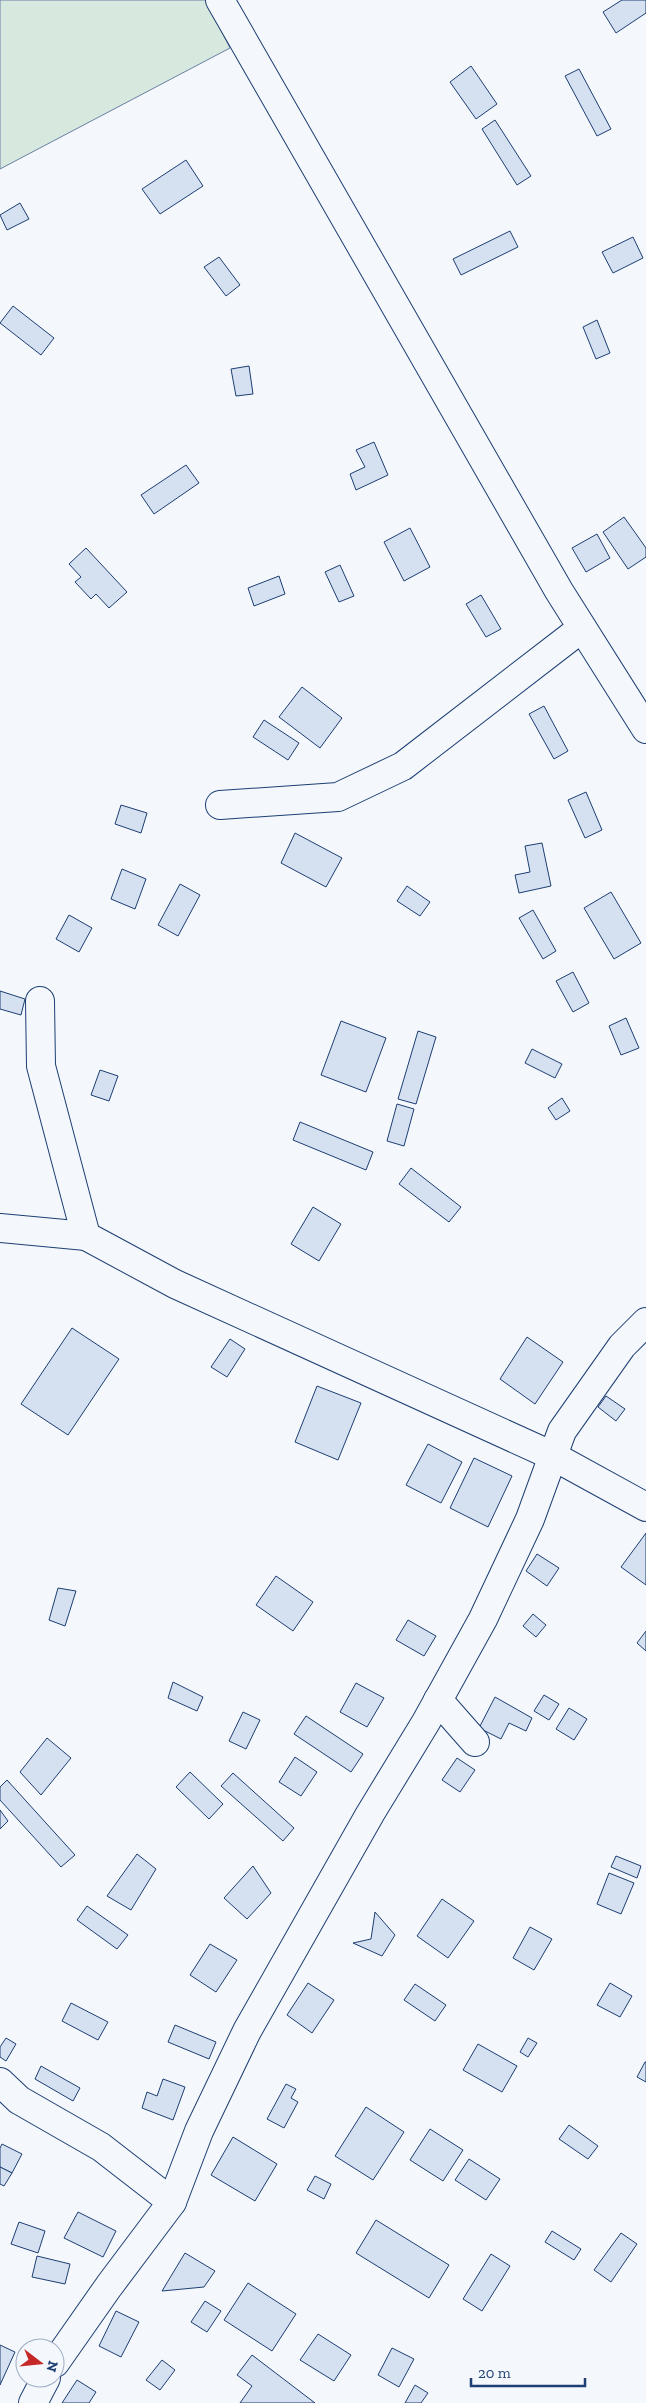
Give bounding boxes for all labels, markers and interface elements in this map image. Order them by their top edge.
north arrow [15,2338,65,2388]
scale bar [471,2356,585,2388]
text: N [42,2359,62,2374]
text: 20 m [478,2364,511,2382]

